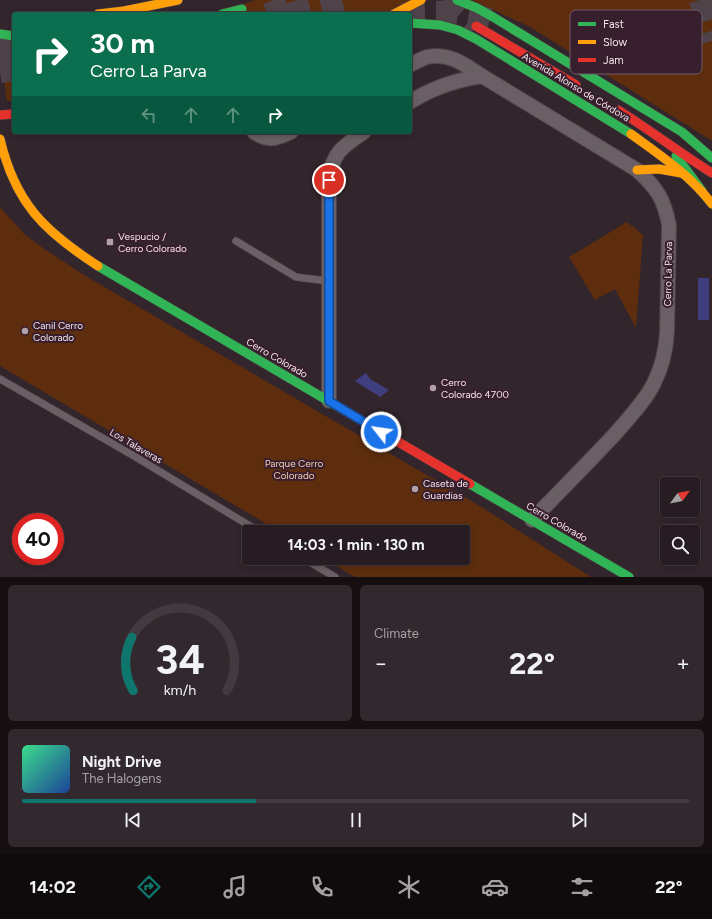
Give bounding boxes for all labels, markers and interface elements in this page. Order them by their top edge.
legend [570,10,702,74]
text: Fast [603,18,624,31]
text: 30 m [90,26,155,60]
icon: right [24,28,76,80]
text: Slow [603,36,627,49]
street label: Avenida Alonso de Córdova [520,50,632,124]
text: Jam [603,54,624,67]
text: Cerro La Parva [90,60,207,82]
icon: left [138,104,160,126]
icon: ahead [180,104,202,126]
icon: ahead [222,104,244,126]
icon: right [264,104,286,126]
pin [312,163,346,197]
icon: arrive [318,169,340,191]
place label: Vespucio / Cerro Colorado [118,230,187,255]
marker: Vespucio / Cerro Colorado [105,237,115,247]
street label: Cerro La Parva [661,241,675,307]
place label: Canil Cerro Colorado [33,319,83,344]
marker: Canil Cerro Colorado [20,326,30,336]
street label: Cerro Colorado [244,335,310,381]
place label: Cerro Colorado 4700 [441,376,509,401]
marker: Cerro Colorado 4700 [428,383,438,393]
position arrow [360,411,402,453]
street label: Los Talaveras [107,426,165,467]
park label: Parque Cerro Colorado [265,457,324,482]
place label: Caseta de Guardias [423,477,469,502]
north arrow [660,477,700,517]
map controls [660,477,700,565]
marker: Caseta de Guardias [410,484,420,494]
street label: Cerro Colorado [524,499,590,545]
speed limit sign: 40 [12,513,64,565]
button: search [660,525,700,565]
text: 14:03 · 1 min · 130 m [288,536,424,554]
text: Climate [374,626,419,641]
text: 34 [155,634,205,684]
text: 22° [509,645,555,682]
text: − [374,650,388,677]
text: + [676,650,690,677]
text: km/h [164,681,196,699]
text: Night Drive [82,753,161,771]
text: The Halogens [82,771,162,786]
icon: previous [122,809,144,831]
icon: pause [345,809,367,831]
icon: next [568,809,590,831]
icon: directions [135,873,163,901]
icon: music [221,873,249,901]
icon: phone [308,873,336,901]
icon: climate [395,873,423,901]
icon: car [481,873,509,901]
icon: filters [568,873,596,901]
text: 14:02 [29,876,76,898]
text: 22° [655,876,683,898]

